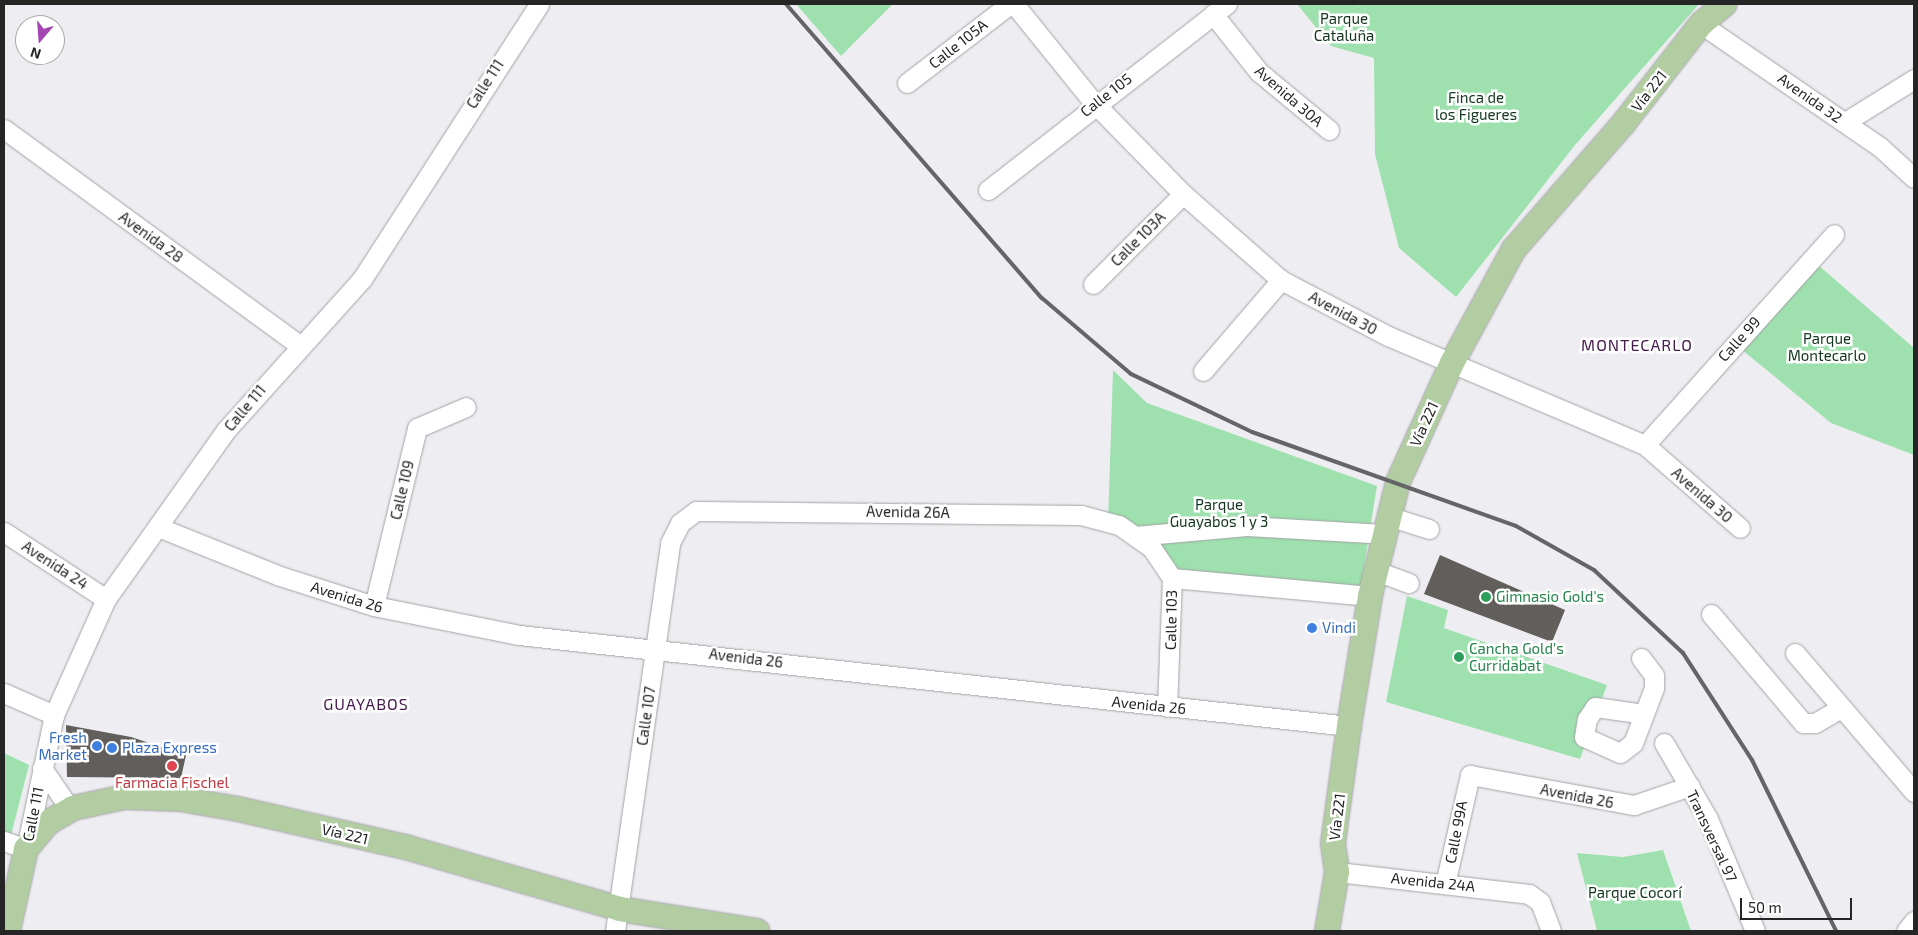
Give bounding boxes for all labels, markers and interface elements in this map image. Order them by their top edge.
park label: Parque Cataluña [1314,9,1374,44]
north arrow [15,15,65,65]
street label: Calle 105A [925,16,991,72]
text: N [28,44,43,63]
street label: Calle 111 [462,56,508,112]
street label: Avenida 30A [1251,62,1327,130]
street label: Vía 221 [1627,67,1671,115]
street label: Calle 105 [1077,69,1135,121]
street label: Avenida 32 [1774,69,1846,127]
park label: Finca de los Figueres [1435,88,1517,123]
street label: Avenida 28 [115,208,187,266]
street label: Calle 103A [1107,208,1169,270]
street label: Avenida 30 [1306,287,1380,339]
street label: Calle 99 [1714,313,1764,365]
park label: Parque Montecarlo [1788,329,1866,364]
district label: MONTECARLO [1580,335,1694,355]
street label: Calle 111 [220,381,270,435]
street label: Vía 221 [1406,399,1442,449]
street label: Calle 109 [386,458,418,522]
street label: Avenida 30 [1668,464,1736,526]
park label: Parque Guayabos 1 y 3 [1169,495,1269,530]
street label: Avenida 26A [866,502,950,522]
street label: Avenida 24 [19,537,91,593]
street label: Avenida 26 [309,577,385,617]
place label: Gimnasio Gold's [1496,588,1604,606]
street label: Calle 103 [1161,590,1181,650]
marker: Gimnasio Gold's [1480,591,1492,603]
place label: Vindi [1322,619,1356,637]
marker: Vindi [1306,622,1318,634]
place label: Cancha Gold's Curridabat [1469,639,1564,674]
street label: Avenida 26 [708,645,784,671]
marker: Cancha Gold's Curridabat [1453,651,1465,663]
street label: Calle 107 [633,685,659,747]
street label: Avenida 26 [1111,692,1187,718]
district label: GUAYABOS [322,694,410,714]
place label: Fresh Market [38,728,87,763]
place label: Plaza Express [122,739,217,757]
marker: Fresh Market [91,740,103,752]
marker: Plaza Express [106,742,118,754]
marker: Farmacia Fischel [166,760,178,772]
place label: Farmacia Fischel [115,774,229,792]
street label: Avenida 26 [1539,780,1615,812]
street label: Calle 111 [19,785,47,843]
street label: Transversal 97 [1683,787,1741,885]
street label: Vía 221 [1325,792,1349,842]
street label: Calle 99A [1441,799,1471,865]
street label: Vía 221 [320,820,370,848]
street label: Avenida 24A [1390,869,1476,895]
park label: Parque Cocorí [1588,884,1682,902]
scale bar [1743,888,1856,920]
text: 50 m [1748,898,1782,916]

